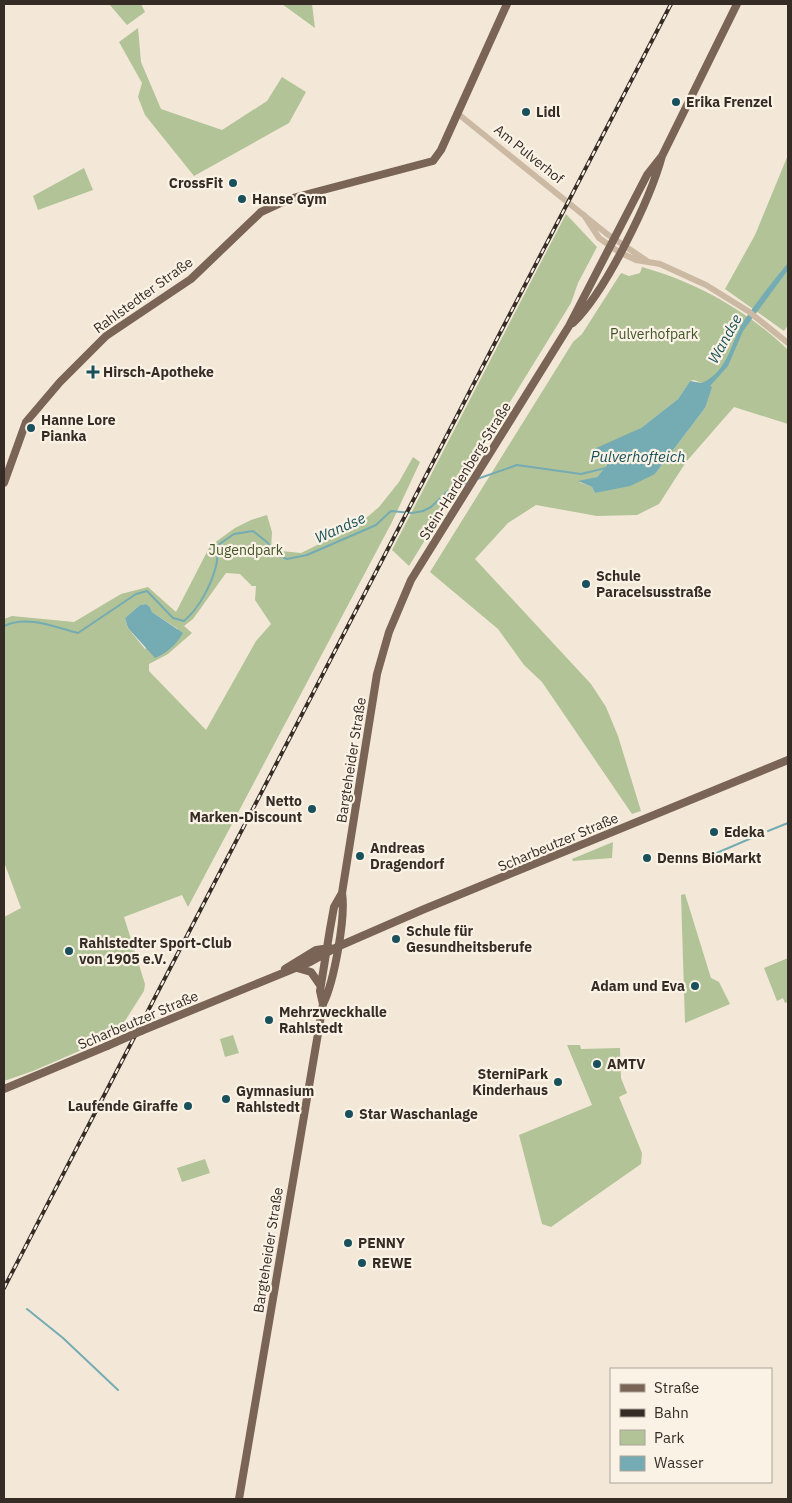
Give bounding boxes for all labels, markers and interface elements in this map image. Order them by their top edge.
place label: Erika Frenzel [686,93,772,111]
marker: Erika Frenzel [670,96,682,108]
place label: Lidl [536,103,560,121]
marker: Lidl [520,106,532,118]
street label: Am Pulverhof [491,120,568,188]
place label: CrossFit [169,174,223,192]
marker: CrossFit [227,177,239,189]
place label: Hanse Gym [252,190,327,208]
marker: Hanse Gym [236,193,248,205]
street label: Rahlstedter Straße [90,253,197,337]
water label: Wandse [703,311,746,367]
park label: Pulverhofpark [610,325,699,343]
place label: Hirsch-Apotheke [103,363,214,381]
marker: Hirsch-Apotheke [87,366,99,378]
street label: Stein-Hardenberg-Straße [415,398,515,543]
place label: Hanne Lore Pianka [41,411,116,445]
marker: Hanne Lore Pianka [25,422,37,434]
water label: Pulverhofteich [591,447,685,466]
water label: Wandse [312,508,368,547]
park label: Jugendpark [209,541,284,559]
place label: Schule Paracelsusstraße [596,567,711,601]
marker: Schule Paracelsusstraße [580,578,592,590]
street label: Bargteheider Straße [332,696,370,824]
place label: Netto Marken-Discount [189,792,302,826]
marker: Netto Marken-Discount [306,803,318,815]
street label: Scharbeutzer Straße [495,808,621,876]
place label: Edeka [724,823,765,841]
marker: Edeka [708,826,720,838]
place label: Andreas Dragendorf [370,839,444,873]
place label: Denns BioMarkt [657,849,761,867]
marker: Andreas Dragendorf [354,850,366,862]
marker: Denns BioMarkt [641,852,653,864]
place label: Schule für Gesundheitsberufe [406,922,532,956]
marker: Schule für Gesundheitsberufe [390,933,402,945]
place label: Rahlstedter Sport-Club von 1905 e.V. [79,934,232,968]
marker: Rahlstedter Sport-Club von 1905 e.V. [63,945,75,957]
place label: Adam und Eva [591,977,685,995]
marker: Adam und Eva [689,980,701,992]
street label: Scharbeutzer Straße [75,986,201,1054]
place label: Mehrzweckhalle Rahlstedt [279,1003,387,1037]
marker: Mehrzweckhalle Rahlstedt [263,1014,275,1026]
place label: AMTV [607,1055,645,1073]
marker: AMTV [591,1058,603,1070]
place label: SterniPark Kinderhaus [472,1065,549,1099]
marker: SterniPark Kinderhaus [552,1076,564,1088]
place label: Gymnasium Rahlstedt [236,1082,314,1116]
marker: Gymnasium Rahlstedt [220,1093,232,1105]
place label: Laufende Giraffe [68,1097,178,1115]
marker: Laufende Giraffe [182,1100,194,1112]
place label: Star Waschanlage [359,1105,478,1123]
marker: Star Waschanlage [343,1108,355,1120]
street label: Bargteheider Straße [249,1186,287,1314]
place label: PENNY [358,1234,405,1252]
marker: PENNY [342,1237,354,1249]
place label: REWE [372,1254,412,1272]
marker: REWE [356,1257,368,1269]
legend [610,1368,772,1483]
text: Straße [654,1378,699,1397]
text: Bahn [654,1403,689,1422]
text: Park [654,1428,684,1447]
text: Wasser [654,1453,704,1472]

